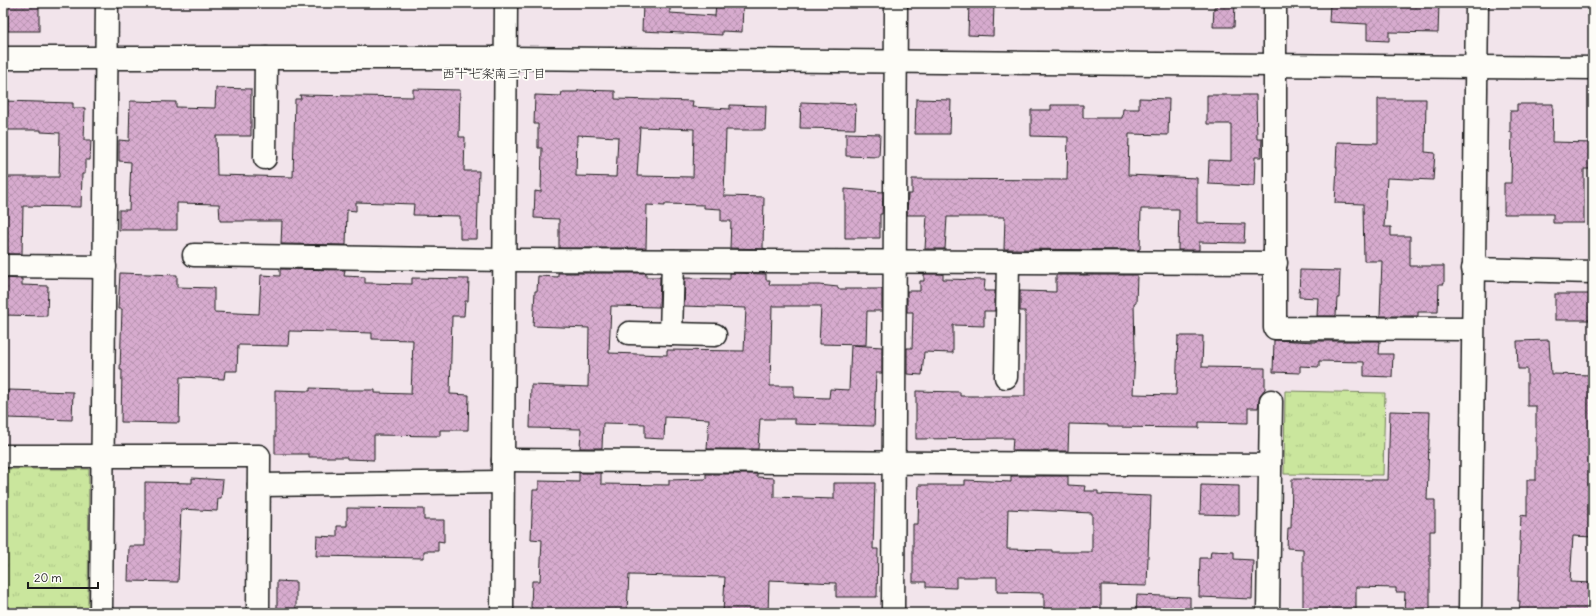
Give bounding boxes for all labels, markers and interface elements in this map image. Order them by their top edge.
district label: 西十七条南三丁目 [442,65,546,82]
scale bar [28,564,98,590]
text: 20 m [34,570,62,585]

